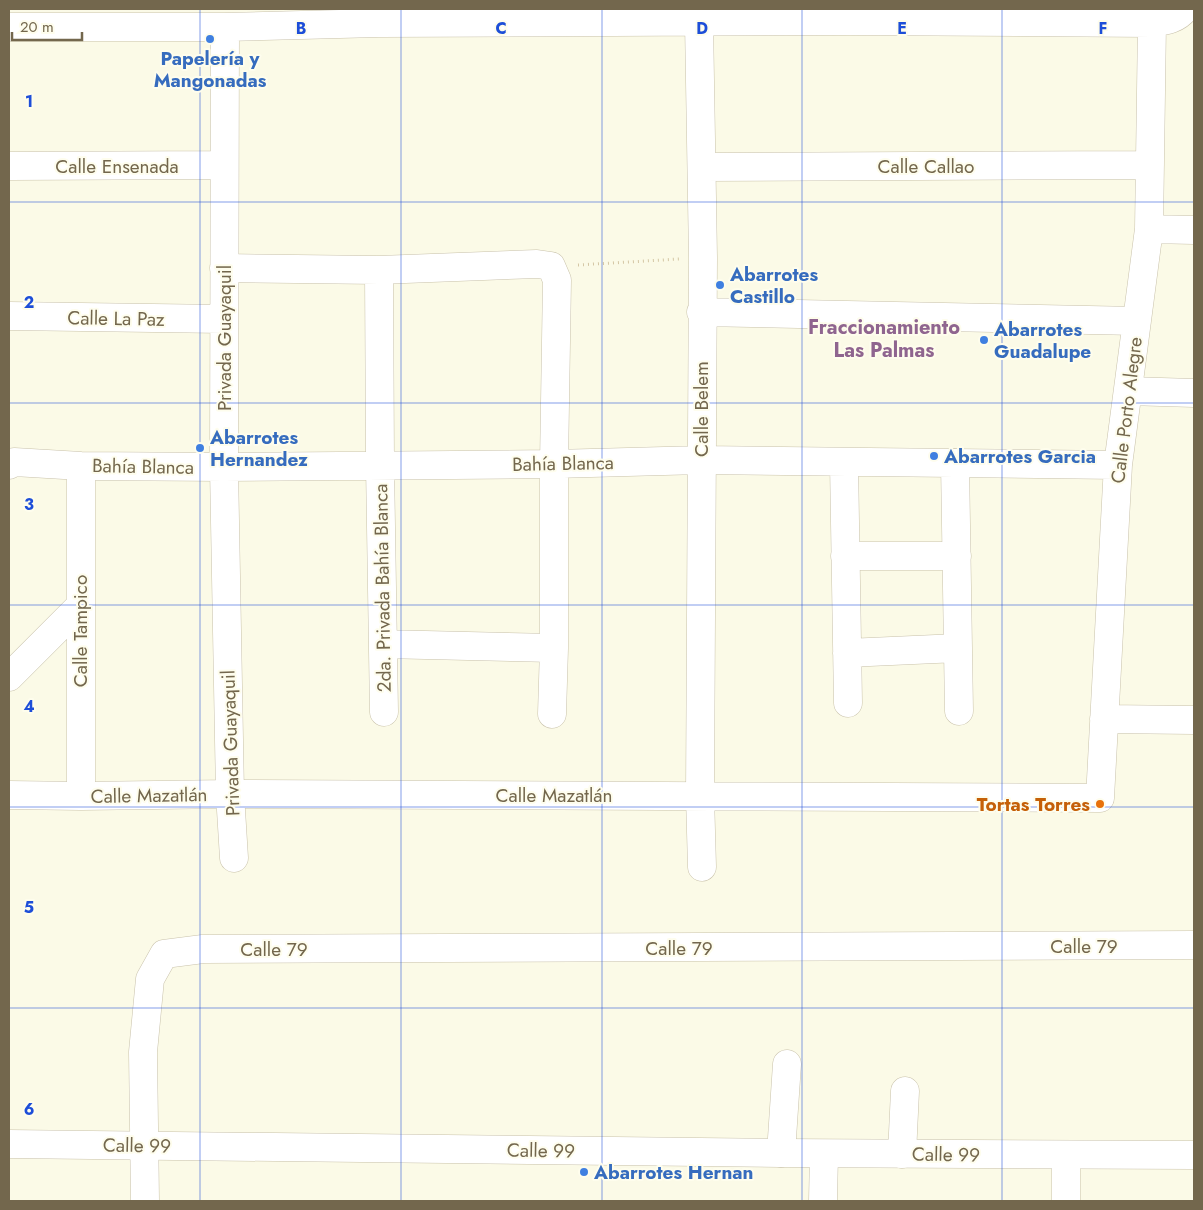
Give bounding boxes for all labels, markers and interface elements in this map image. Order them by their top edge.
scale bar [12,10,82,42]
text: 20 m [20,16,54,38]
text: B [296,17,306,40]
text: C [495,17,507,40]
text: D [696,17,708,40]
text: E [897,17,907,40]
text: F [1099,17,1107,40]
marker: Papelería y Mangonadas [204,33,216,45]
place label: Papelería y Mangonadas [154,45,267,94]
text: 1 [25,90,33,113]
street label: Calle Ensenada [55,153,179,180]
street label: Calle Callao [878,153,974,180]
place label: Abarrotes Castillo [729,261,818,310]
street label: Privada Guayaquil [211,265,238,411]
marker: Abarrotes Castillo [714,279,726,291]
text: 2 [24,291,34,314]
street label: Calle La Paz [67,304,165,333]
district label: Fraccionamiento Las Palmas [808,313,960,365]
place label: Abarrotes Guadalupe [993,316,1091,365]
marker: Abarrotes Guadalupe [978,334,990,346]
street label: Calle Porto Alegre [1104,335,1149,485]
street label: Calle Belem [688,361,715,457]
place label: Abarrotes Hernandez [209,424,308,473]
marker: Abarrotes Hernandez [194,442,206,454]
place label: Abarrotes Garcia [943,443,1096,470]
street label: Bahía Blanca [512,449,614,478]
marker: Abarrotes Garcia [928,450,940,462]
street label: Bahía Blanca [92,452,194,481]
street label: 2da. Privada Bahía Blanca [367,483,398,693]
text: 3 [24,493,34,516]
street label: Calle Tampico [67,575,94,687]
street label: Privada Guayaquil [214,670,247,816]
text: 4 [23,695,35,718]
street label: Calle Mazatlán [90,781,208,810]
street label: Calle Mazatlán [496,782,612,809]
place label: Tortas Torres [977,791,1090,818]
marker: Tortas Torres [1094,798,1106,810]
text: 5 [24,896,34,919]
street label: Calle 79 [1050,933,1118,960]
street label: Calle 79 [645,935,713,962]
street label: Calle 79 [240,936,308,963]
text: 6 [24,1098,34,1121]
street label: Calle 99 [103,1131,171,1160]
street label: Calle 99 [507,1136,575,1165]
street label: Calle 99 [912,1140,980,1169]
place label: Abarrotes Hernan [593,1159,754,1186]
marker: Abarrotes Hernan [578,1166,590,1178]

